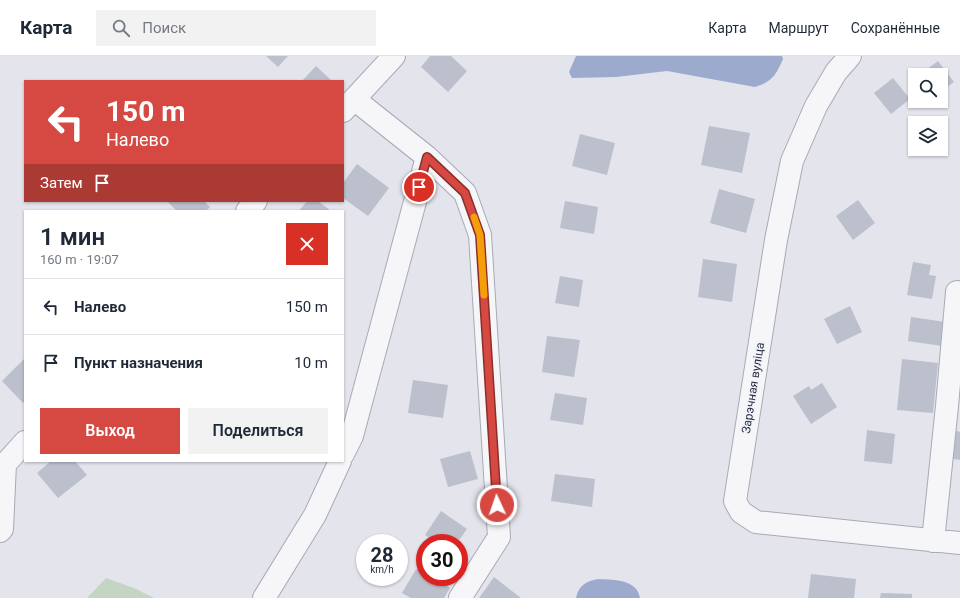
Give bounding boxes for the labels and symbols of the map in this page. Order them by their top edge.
pin [402,170,436,204]
street label: Зарэчная вуліца [739,341,767,435]
position arrow [476,484,518,526]
speed limit sign: 30 [416,534,468,586]

